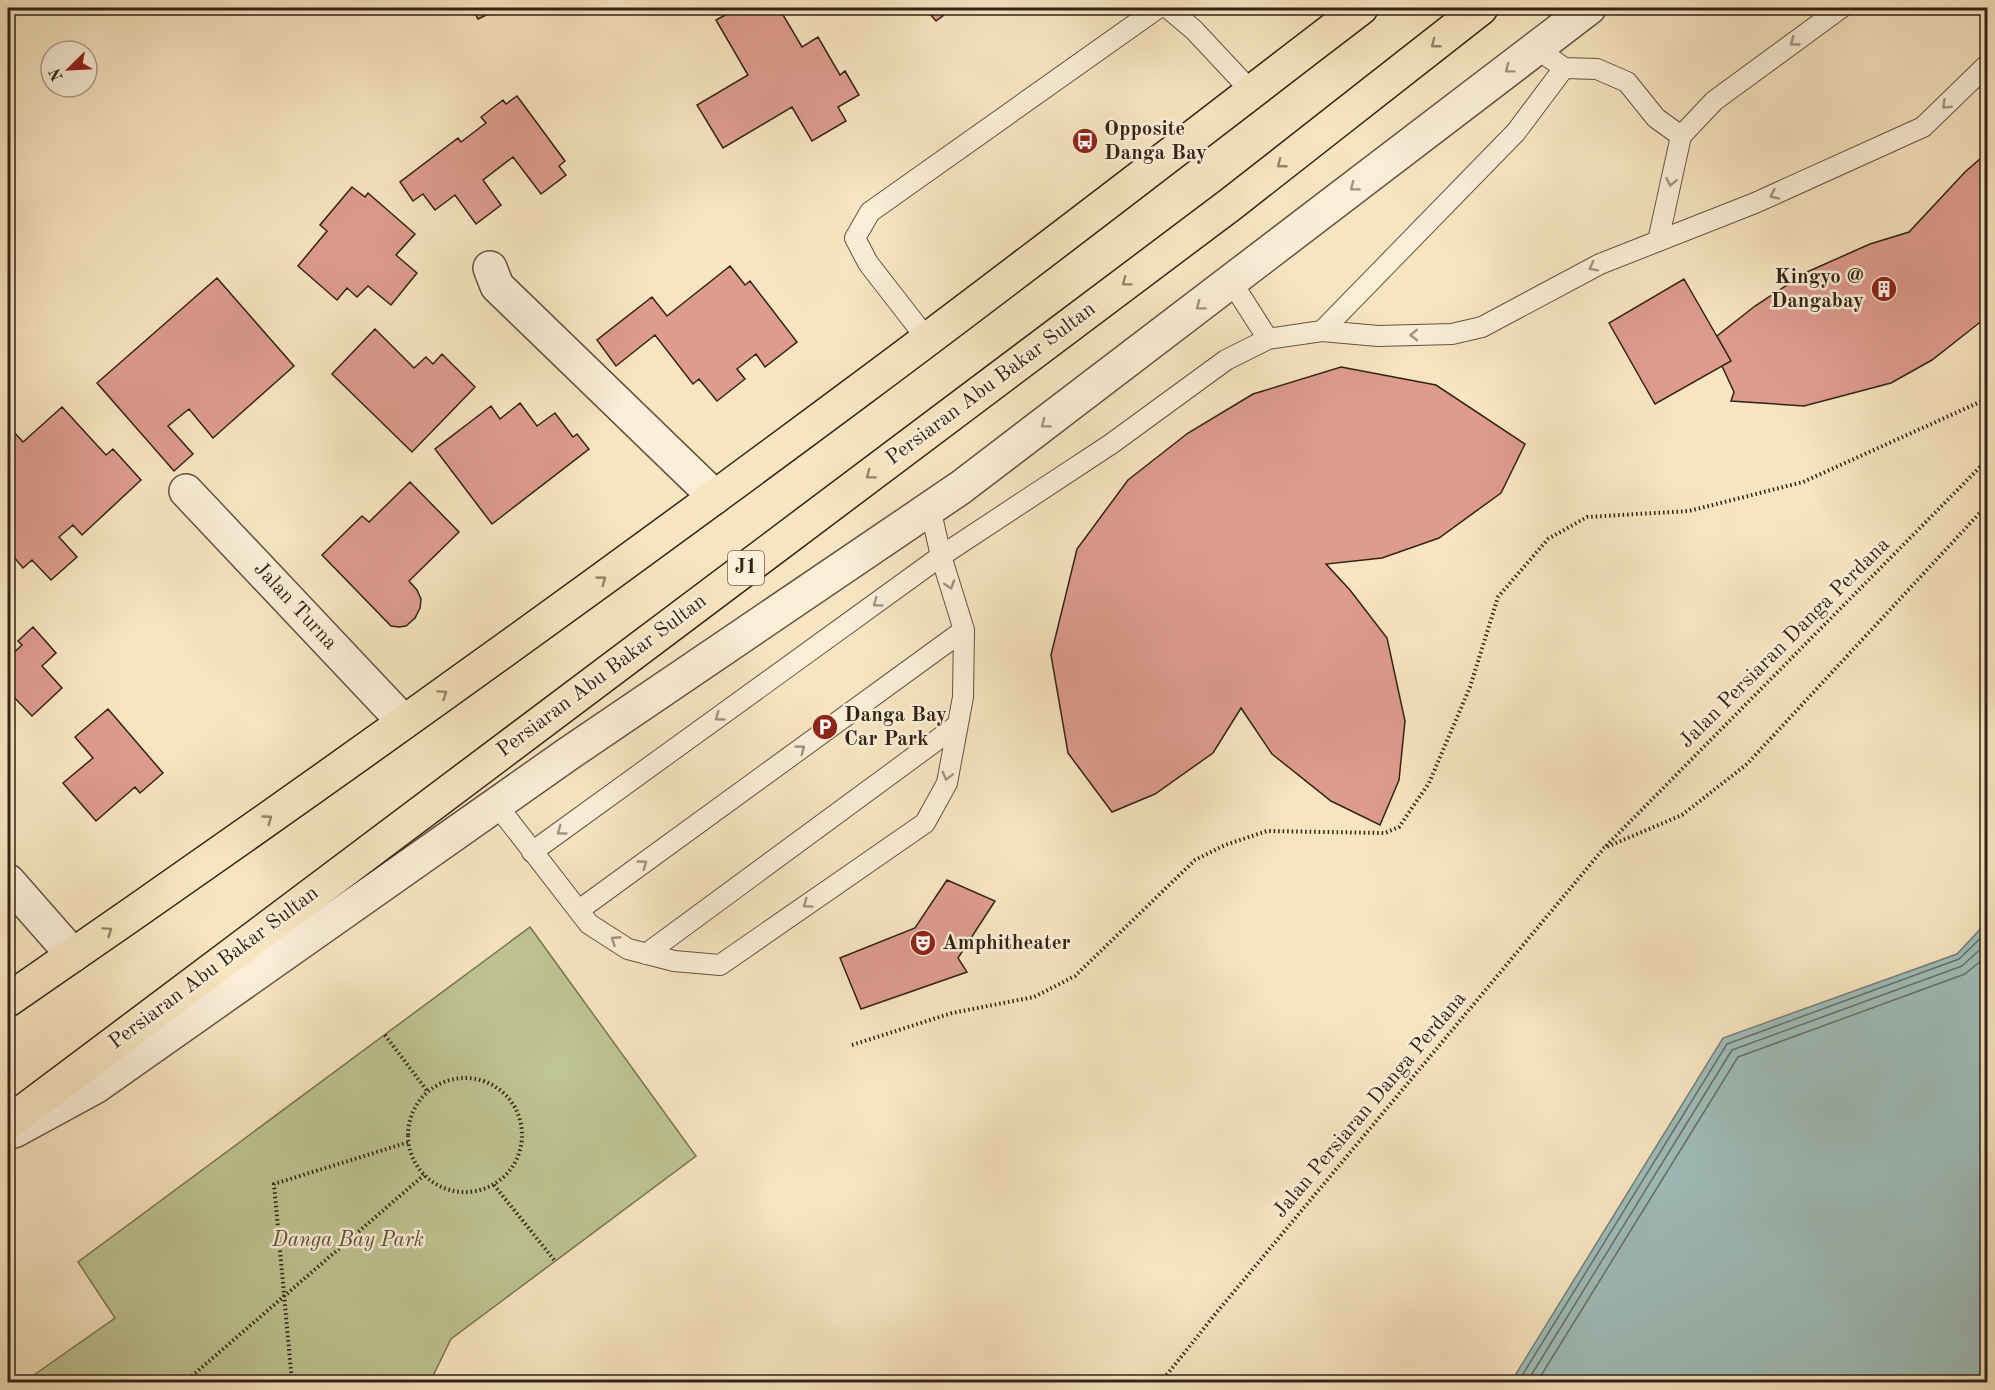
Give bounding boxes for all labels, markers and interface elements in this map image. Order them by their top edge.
one-way arrow [1789,35,1800,46]
one-way arrow [1431,36,1442,47]
north arrow [39,39,99,99]
one-way arrow [1505,61,1516,72]
text: N [47,65,67,83]
one-way arrow [1942,98,1952,109]
place label: Opposite Danga Bay [1104,119,1207,164]
bus stop icon: Opposite Danga Bay [1070,126,1100,156]
one-way arrow [1277,157,1288,168]
one-way arrow [1665,177,1678,187]
one-way arrow [1350,180,1361,191]
one-way arrow [1770,187,1781,199]
one-way arrow [1589,260,1600,272]
place label: Kingyo @ Dangabay [1771,267,1864,312]
building icon: Kingyo @ Dangabay [1869,274,1899,304]
one-way arrow [1122,275,1133,286]
street label: Persiaran Abu Bakar Sultan [882,298,1100,470]
one-way arrow [1195,298,1206,309]
one-way arrow [1410,329,1419,341]
one-way arrow [1040,417,1051,428]
one-way arrow [865,468,876,479]
street label: Jalan Persiaran Danga Perdana [1676,534,1894,752]
road number: J1 [728,551,764,585]
street label: Jalan Turna [249,558,341,654]
one-way arrow [595,576,606,587]
one-way arrow [943,579,955,590]
street label: Persiaran Abu Bakar Sultan [493,590,711,762]
one-way arrow [872,596,883,607]
one-way arrow [437,690,448,701]
place label: Danga Bay Car Park [844,705,947,750]
one-way arrow [714,710,725,721]
parking icon: Danga Bay Car Park [810,712,840,742]
one-way arrow [794,745,805,756]
one-way arrow [941,771,954,781]
one-way arrow [261,816,272,827]
one-way arrow [556,824,567,835]
one-way arrow [637,860,648,871]
street label: Persiaran Abu Bakar Sultan [105,882,323,1054]
one-way arrow [803,897,814,908]
one-way arrow [101,927,112,938]
theatre icon: Amphitheater [908,928,938,958]
place label: Amphitheater [942,933,1071,954]
one-way arrow [611,936,621,948]
street label: Jalan Persiaran Danga Perdana [1269,988,1471,1222]
park label: Danga Bay Park [271,1230,424,1251]

